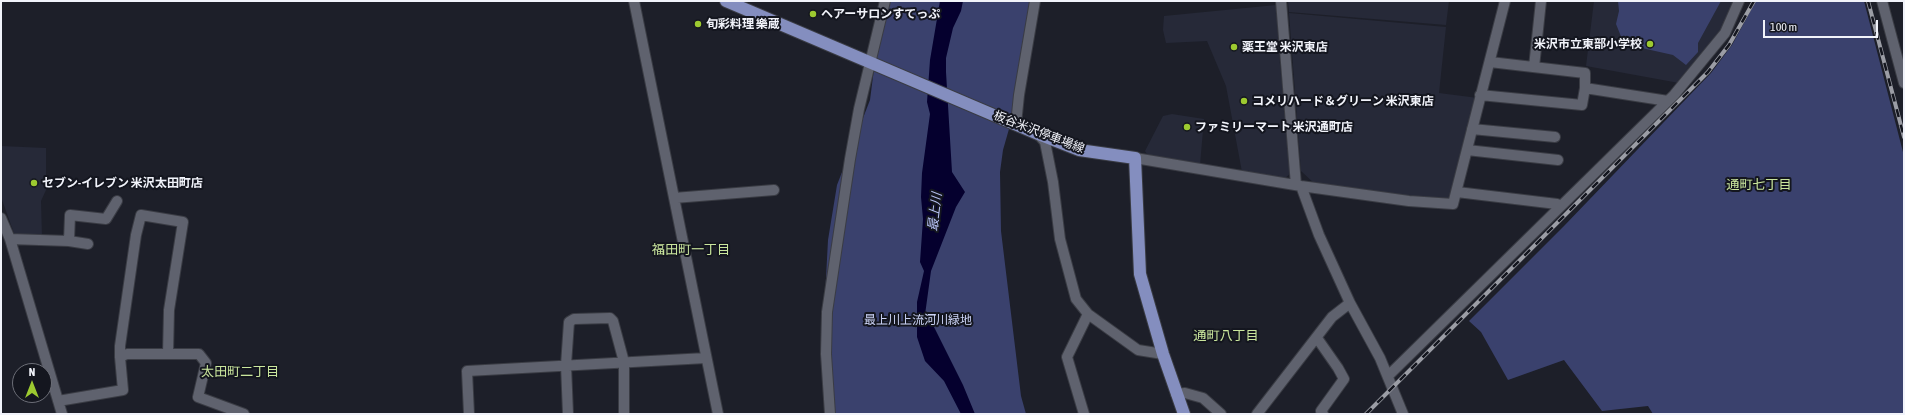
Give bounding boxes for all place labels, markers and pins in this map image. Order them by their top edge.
place label: ヘアーサロンすてっぷ [821,7,940,21]
marker: ヘアーサロンすてっぷ [808,9,818,19]
place label: 旬彩料理 樂蔵 [706,17,780,31]
marker: 旬彩料理 樂蔵 [693,19,703,29]
place label: 米沢市立東部小学校 [1534,37,1642,51]
marker: 米沢市立東部小学校 [1645,39,1655,49]
place label: 薬王堂 米沢東店 [1242,40,1328,54]
marker: 薬王堂 米沢東店 [1229,42,1239,52]
place label: コメリハード＆グリーン 米沢東店 [1252,94,1434,108]
marker: コメリハード＆グリーン 米沢東店 [1239,96,1249,106]
place label: ファミリーマート 米沢通町店 [1195,120,1353,134]
marker: ファミリーマート 米沢通町店 [1182,122,1192,132]
place label: セブン-イレブン 米沢太田町店 [42,176,203,190]
marker: セブン-イレブン 米沢太田町店 [29,178,39,188]

